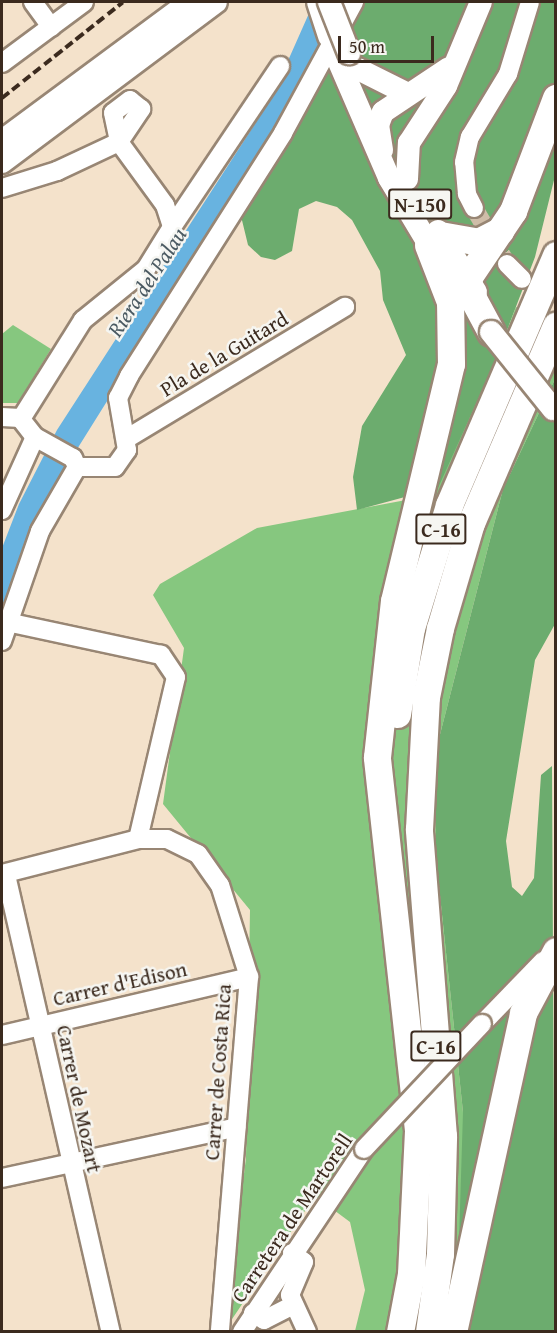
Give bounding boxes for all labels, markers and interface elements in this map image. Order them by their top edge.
scale bar [341,24,437,62]
text: 50 m [349,33,385,60]
road number: N-150 [387,187,453,221]
water label: Riera del Palau [102,222,192,342]
street label: Pla de la Guitard [156,306,292,402]
road number: C-16 [414,512,468,546]
street label: Carrer d'Edison [51,956,189,1012]
street label: Carrer de Costa Rica [199,983,237,1161]
street label: Carrer de Mozart [51,1023,107,1175]
road number: C-16 [409,1029,463,1063]
street label: Carretera de Martorell [226,1129,358,1307]

